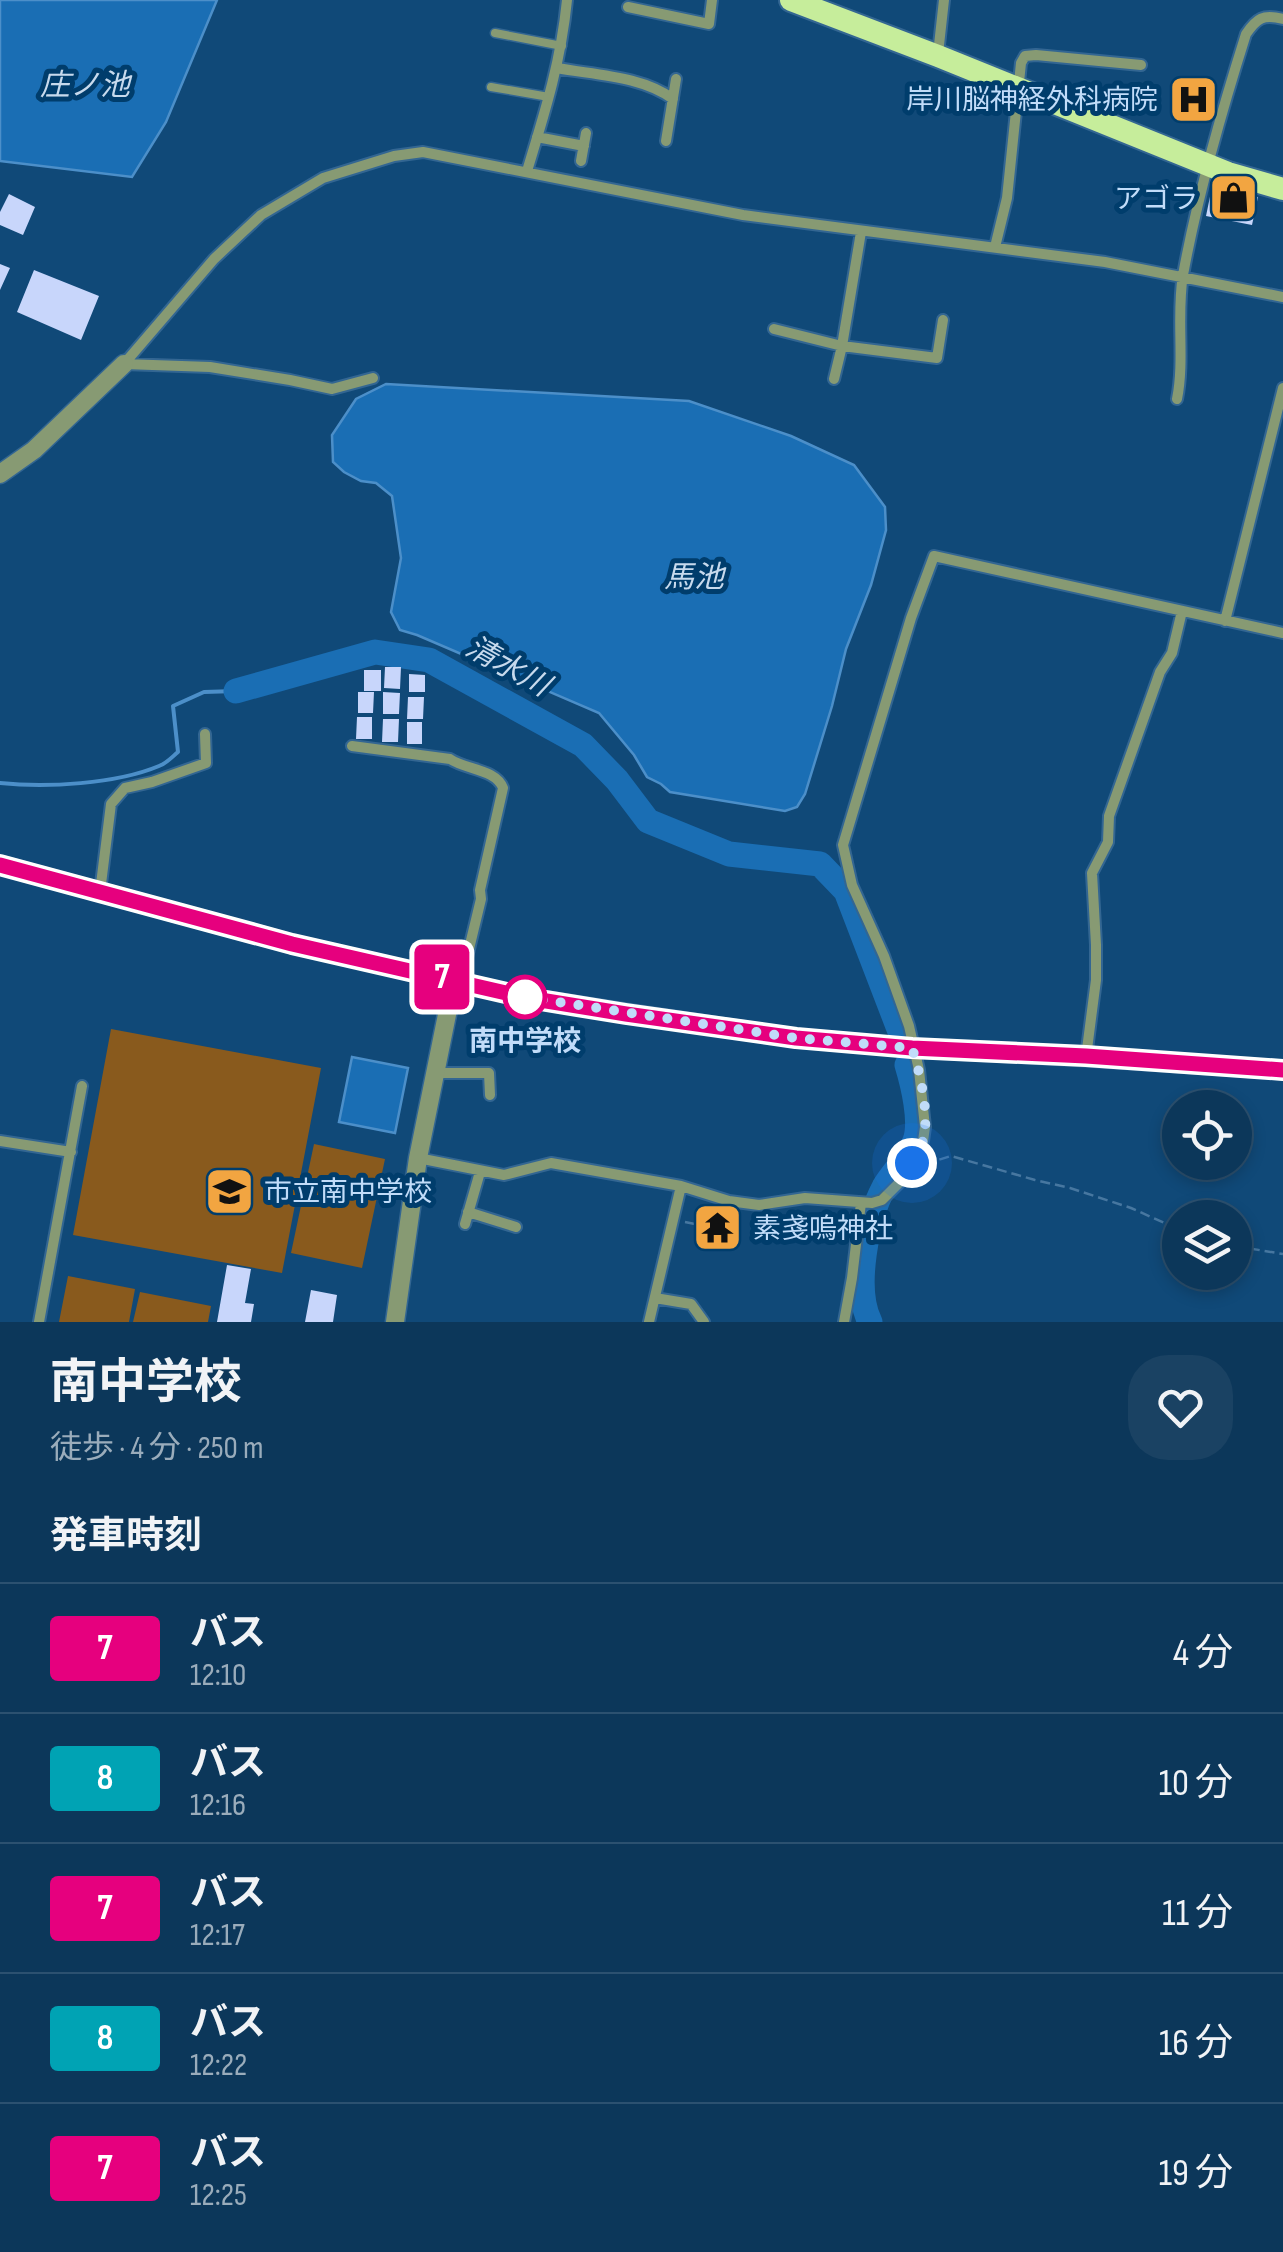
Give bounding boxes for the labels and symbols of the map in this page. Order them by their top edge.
water label: 庄ノ池 [40,68,133,104]
hospital icon: 岸川脳神経外科病院 [1167,73,1219,125]
place label: 岸川脳神経外科病院 [906,84,1158,117]
shop icon: アゴラ [1207,172,1259,224]
place label: アゴラ [1114,183,1198,216]
water label: 馬池 [664,560,727,596]
water label: 清水川 [459,629,558,706]
line badge: 7 [410,944,474,1010]
marker: 南中学校 [504,976,546,1018]
place label: 南中学校 [469,1025,581,1058]
your location [887,1138,937,1188]
school or university icon: 市立南中学校 [203,1165,255,1217]
place label: 市立南中学校 [264,1176,432,1209]
temple icon: 素戔嗚神社 [692,1202,744,1254]
place label: 素戔嗚神社 [753,1213,893,1246]

